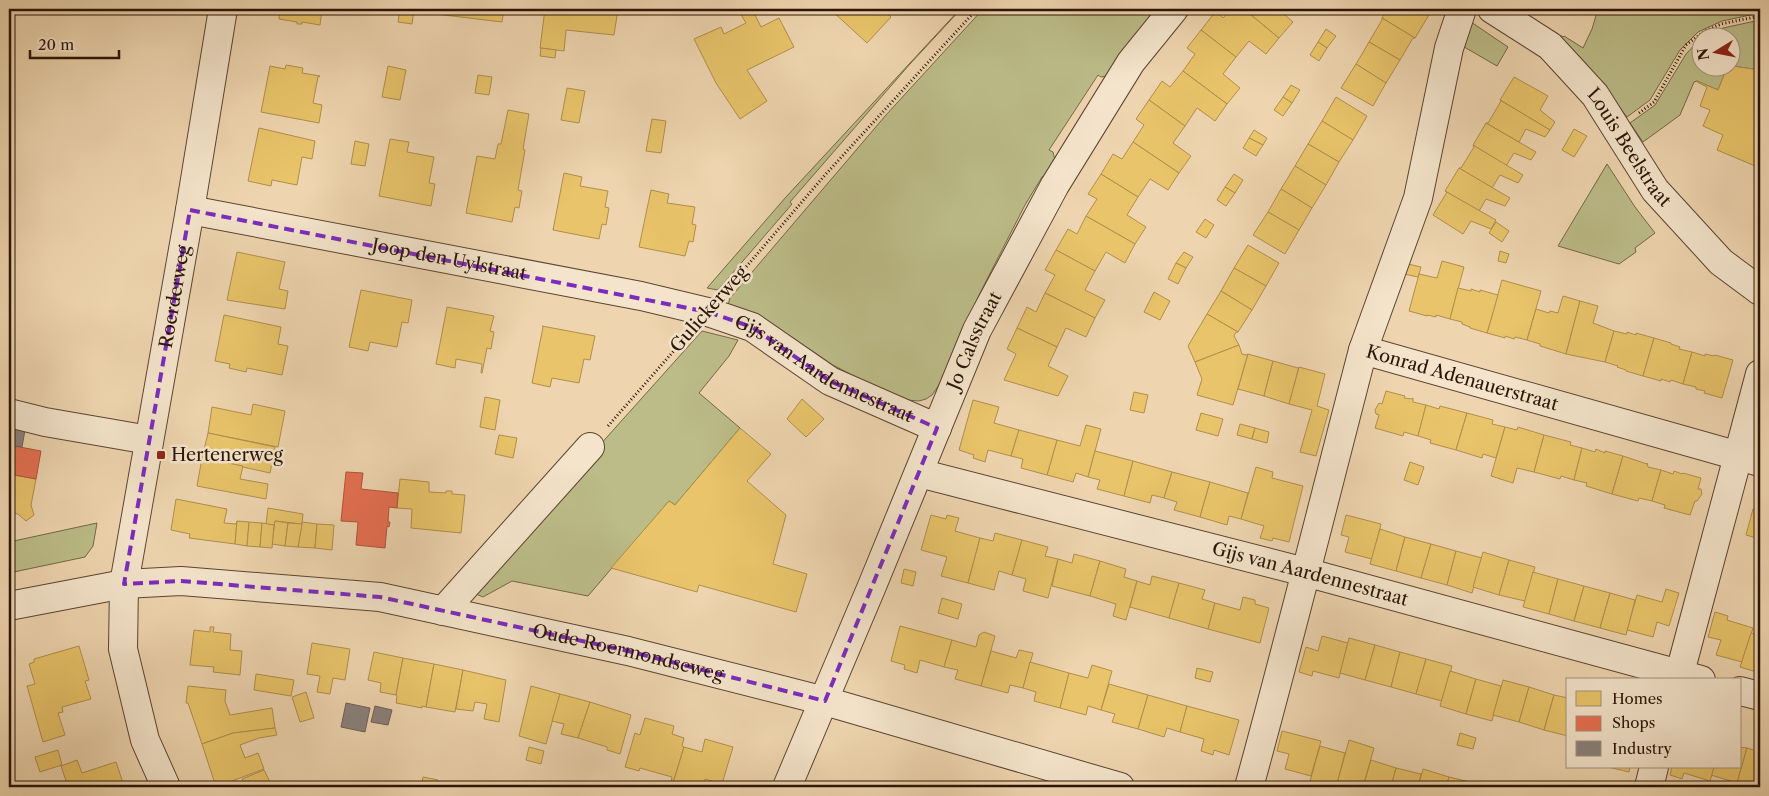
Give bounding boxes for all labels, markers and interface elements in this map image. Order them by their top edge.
scale bar [30,28,119,60]
north arrow [1692,28,1742,78]
text: 20 m [38,35,74,54]
text: N [1693,47,1713,62]
street label: Louis Beelstraat [1583,83,1676,212]
street label: Joop den Uylstraat [367,233,529,285]
street label: Roerderweg [155,243,195,350]
street label: Gulickerweg [666,261,753,357]
street label: Jo Calsstraat [942,287,1007,396]
street label: Gijs van Aardennestraat [732,311,917,427]
street label: Konrad Adenauerstraat [1364,340,1561,416]
place label: Hertenerweg [171,444,284,466]
marker: Hertenerweg [155,449,167,461]
street label: Gijs van Aardennestraat [1210,538,1411,611]
street label: Oude Roermondseweg [531,620,726,686]
legend [1566,678,1742,768]
text: Homes [1612,689,1663,708]
text: Shops [1612,713,1655,732]
text: Industry [1612,739,1672,758]

